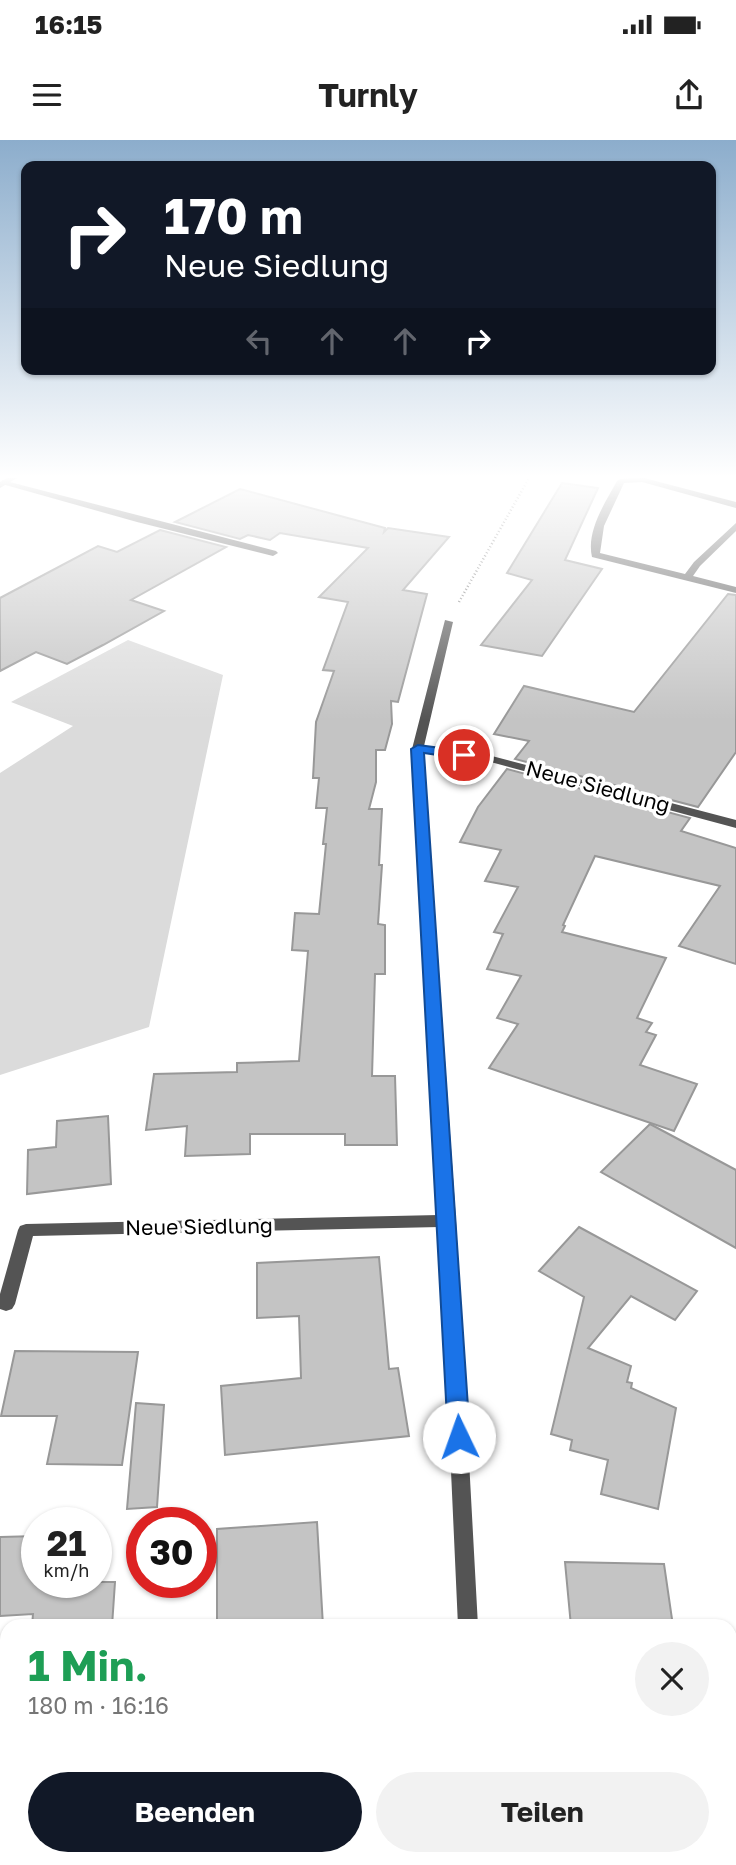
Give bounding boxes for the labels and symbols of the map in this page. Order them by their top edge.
pin [434,725,494,785]
street label: Neue Siedlung [524,754,673,818]
street label: Neue Siedlung [125,1212,273,1240]
position arrow [422,1400,496,1474]
speed limit sign: 30 [126,1507,217,1598]

